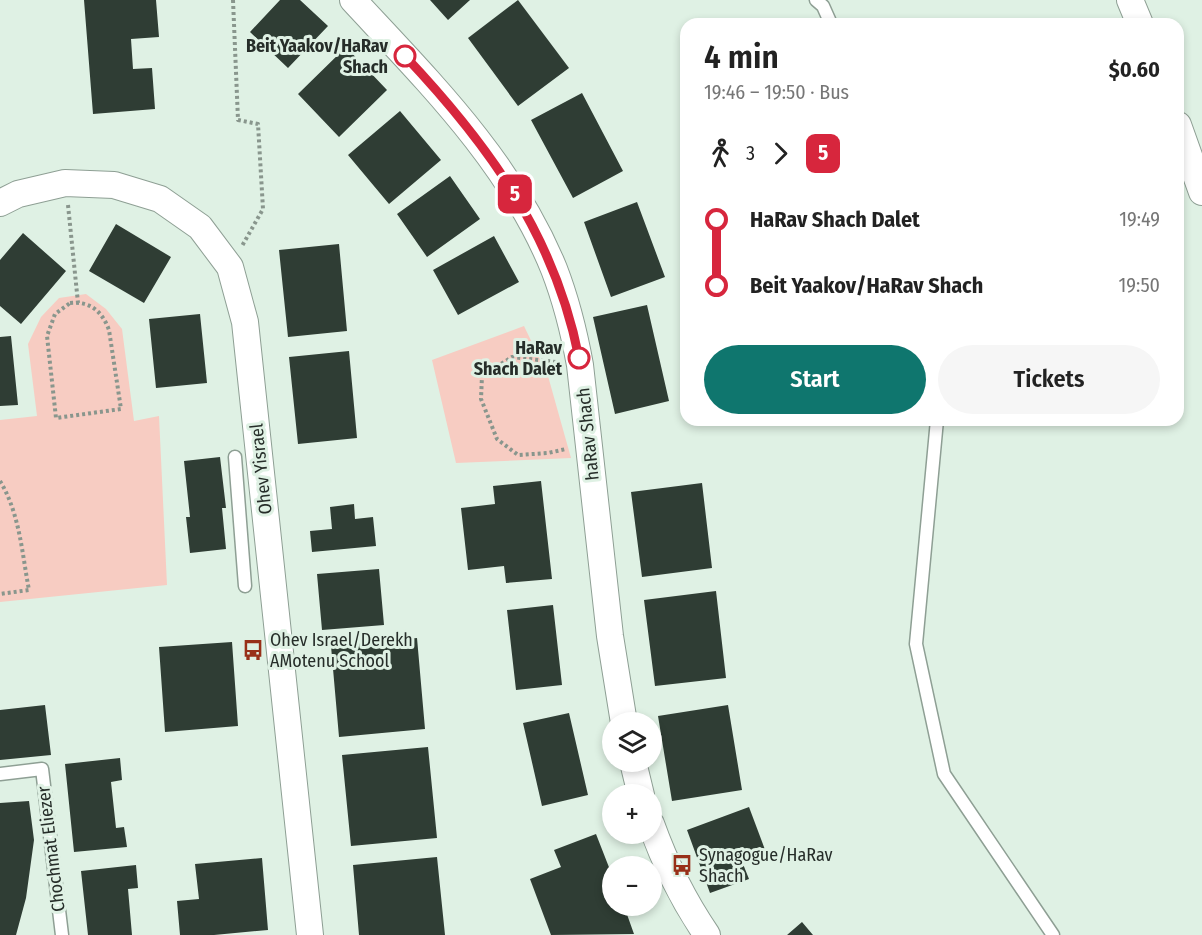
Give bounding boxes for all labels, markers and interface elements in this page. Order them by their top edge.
place label: Beit Yaakov/HaRav Shach [246,35,389,78]
text: 4 min [704,37,779,77]
marker: Beit Yaakov/HaRav Shach [394,45,416,67]
text: $0.60 [1109,56,1160,83]
text: 19:46 – 19:50 · Bus [704,80,849,104]
icon: walk [704,137,737,170]
icon: forward [764,137,797,170]
text: 5 [818,140,828,166]
text: 3 [746,141,755,165]
line badge: 5 [496,174,534,214]
text: 5 [510,181,520,207]
text: HaRav Shach Dalet [750,206,920,233]
text: 19:49 [1119,207,1160,231]
text: Beit Yaakov/HaRav Shach [750,272,983,299]
text: 19:50 [1119,273,1160,297]
place label: HaRav Shach Dalet [474,337,563,380]
button: Start [704,345,926,414]
button: Tickets [938,345,1160,414]
marker: HaRav Shach Dalet [568,347,590,369]
street label: haRav Shach [572,387,604,481]
street label: Ohev Yisrael [245,422,277,516]
place label: Ohev Israel/Derekh AMotenu School [270,629,413,672]
bus stop icon: Ohev Israel/Derekh AMotenu School [241,638,265,662]
map controls [602,712,662,916]
button: layers [602,712,662,772]
street label: Chochmat Eliezer [32,784,70,913]
button: + [602,784,662,844]
place label: Synagogue/HaRav Shach [699,844,832,887]
bus stop icon: Synagogue/HaRav Shach [670,853,694,877]
button: − [602,856,662,916]

